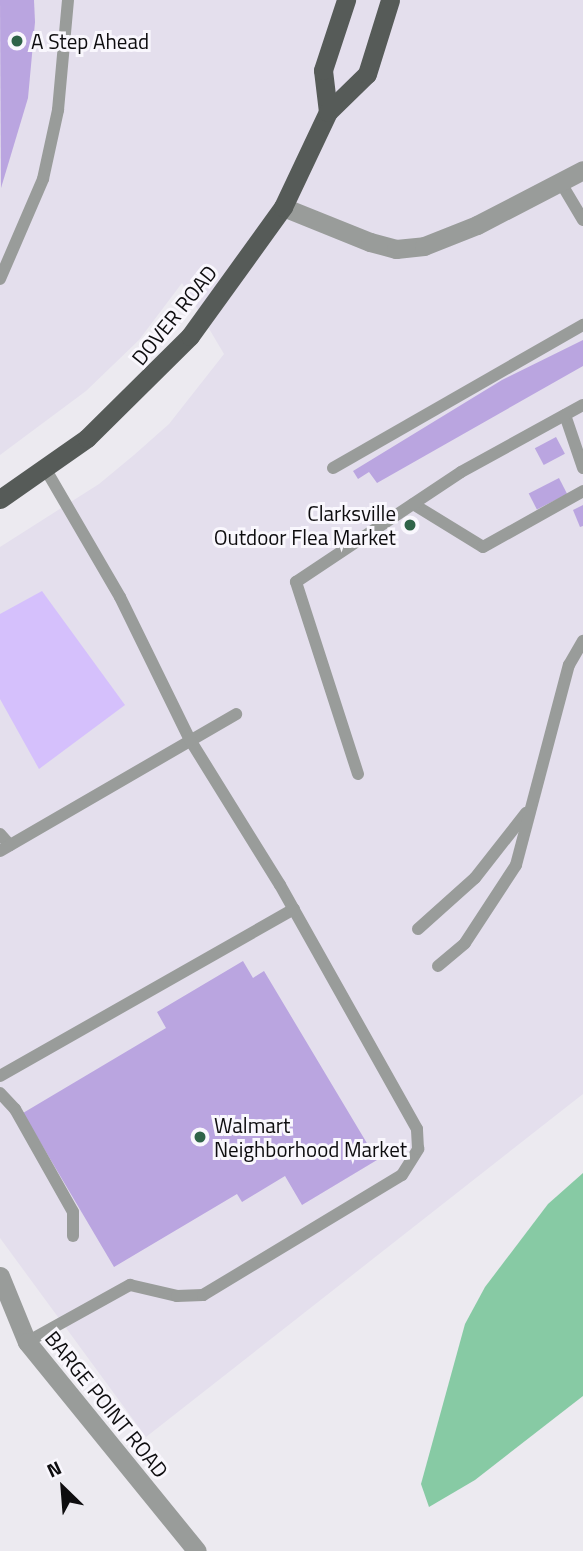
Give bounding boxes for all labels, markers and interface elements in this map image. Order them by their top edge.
place label: A Step Ahead [31,28,149,54]
marker: A Step Ahead [9,33,25,49]
street label: DOVER ROAD [126,260,222,370]
place label: Clarksville Outdoor Flea Market [214,500,396,550]
marker: Clarksville Outdoor Flea Market [402,517,418,533]
place label: Walmart Neighborhood Market [214,1112,407,1162]
marker: Walmart Neighborhood Market [192,1129,208,1145]
street label: BARGE POINT ROAD [40,1326,174,1482]
north arrow [28,1453,98,1523]

